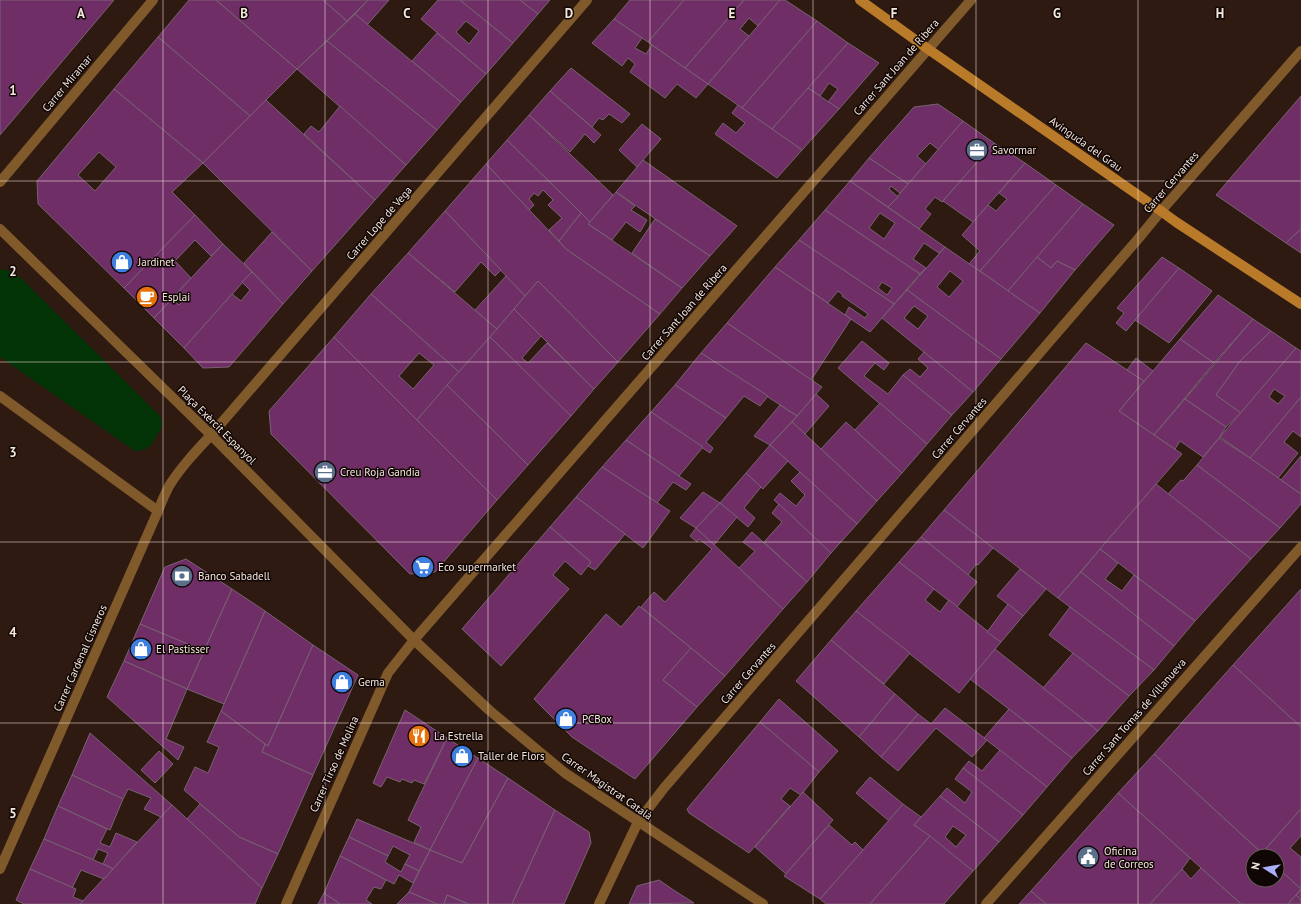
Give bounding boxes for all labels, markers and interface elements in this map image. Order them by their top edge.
text: A [77,5,85,22]
text: B [240,5,248,22]
text: C [403,5,411,22]
text: D [565,5,573,22]
text: E [729,5,736,22]
text: F [891,5,898,22]
text: G [1053,5,1061,22]
text: H [1216,5,1224,22]
street label: Carrer Sant Joan de Ribera [850,16,942,118]
street label: Carrer Miramar [39,51,95,114]
text: 1 [9,82,17,99]
street label: Avinguda del Grau [1047,114,1125,174]
office icon: Savormar [964,137,990,163]
place label: Savormar [992,143,1037,157]
street label: Carrer Cervantes [1140,148,1202,216]
street label: Carrer Lope de Vega [343,183,415,263]
shop icon: Jardinet [109,249,135,275]
place label: Jardinet [137,255,175,269]
street label: Carrer Sant Joan de Ribera [638,261,730,363]
text: 2 [9,263,17,280]
cafe icon: Esplai [134,284,160,310]
place label: Esplai [162,290,190,304]
street label: Plaça Exèrcit Espanyol [175,383,260,468]
street label: Carrer Cervantes [928,394,990,462]
text: 3 [9,444,17,461]
office icon: Creu Roja Gandia [312,459,338,485]
place label: Creu Roja Gandia [340,465,420,479]
supermarket icon: Eco supermarket [410,554,436,580]
place label: Eco supermarket [438,560,516,574]
bank icon: Banco Sabadell [169,563,195,589]
place label: Banco Sabadell [198,569,271,583]
street label: Carrer Cardenal Cisneros [50,602,110,714]
text: 4 [9,624,17,641]
shop icon: El Pastisser [128,636,154,662]
street label: Carrer Cervantes [717,639,779,707]
place label: El Pastisser [156,642,209,656]
street label: Carrer Sant Tomas de Villanueva [1079,656,1189,778]
shop icon: Gema [329,669,355,695]
place label: Gema [358,675,385,689]
shop icon: PCBox [553,706,579,732]
place label: PCBox [582,712,612,726]
street label: Carrer Tirso de Molina [306,714,362,814]
restaurant icon: La Estrella [406,723,432,749]
place label: La Estrella [434,729,483,743]
shop icon: Taller de Flors [449,743,475,769]
place label: Taller de Flors [478,749,545,763]
street label: Carrer Magistrat Català [559,749,655,823]
text: 5 [9,805,17,822]
public building icon: Oficina de Correos [1075,844,1101,870]
place label: Oficina de Correos [1104,844,1154,871]
north arrow [1245,848,1285,888]
text: N [1248,861,1263,871]

